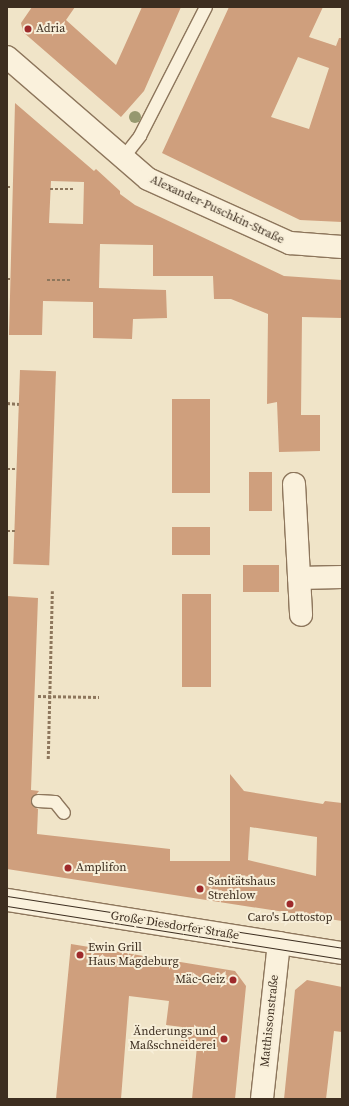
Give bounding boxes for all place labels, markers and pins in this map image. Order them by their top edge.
place label: Adria [36,22,65,36]
marker: Adria [23,24,33,34]
place label: Amplifon [76,861,127,875]
marker: Amplifon [63,863,73,873]
place label: Sanitätshaus Strehlow [208,875,276,903]
marker: Sanitätshaus Strehlow [195,884,205,894]
marker: Caro's Lottostop [285,899,295,909]
place label: Caro's Lottostop [247,911,333,925]
place label: Ewin Grill Haus Magdeburg [88,941,179,969]
marker: Ewin Grill Haus Magdeburg [75,950,85,960]
place label: Mäc-Geiz [175,973,225,987]
marker: Mäc-Geiz [228,975,238,985]
place label: Änderungs und Maßschneiderei [130,1025,216,1053]
marker: Änderungs und Maßschneiderei [219,1034,229,1044]

